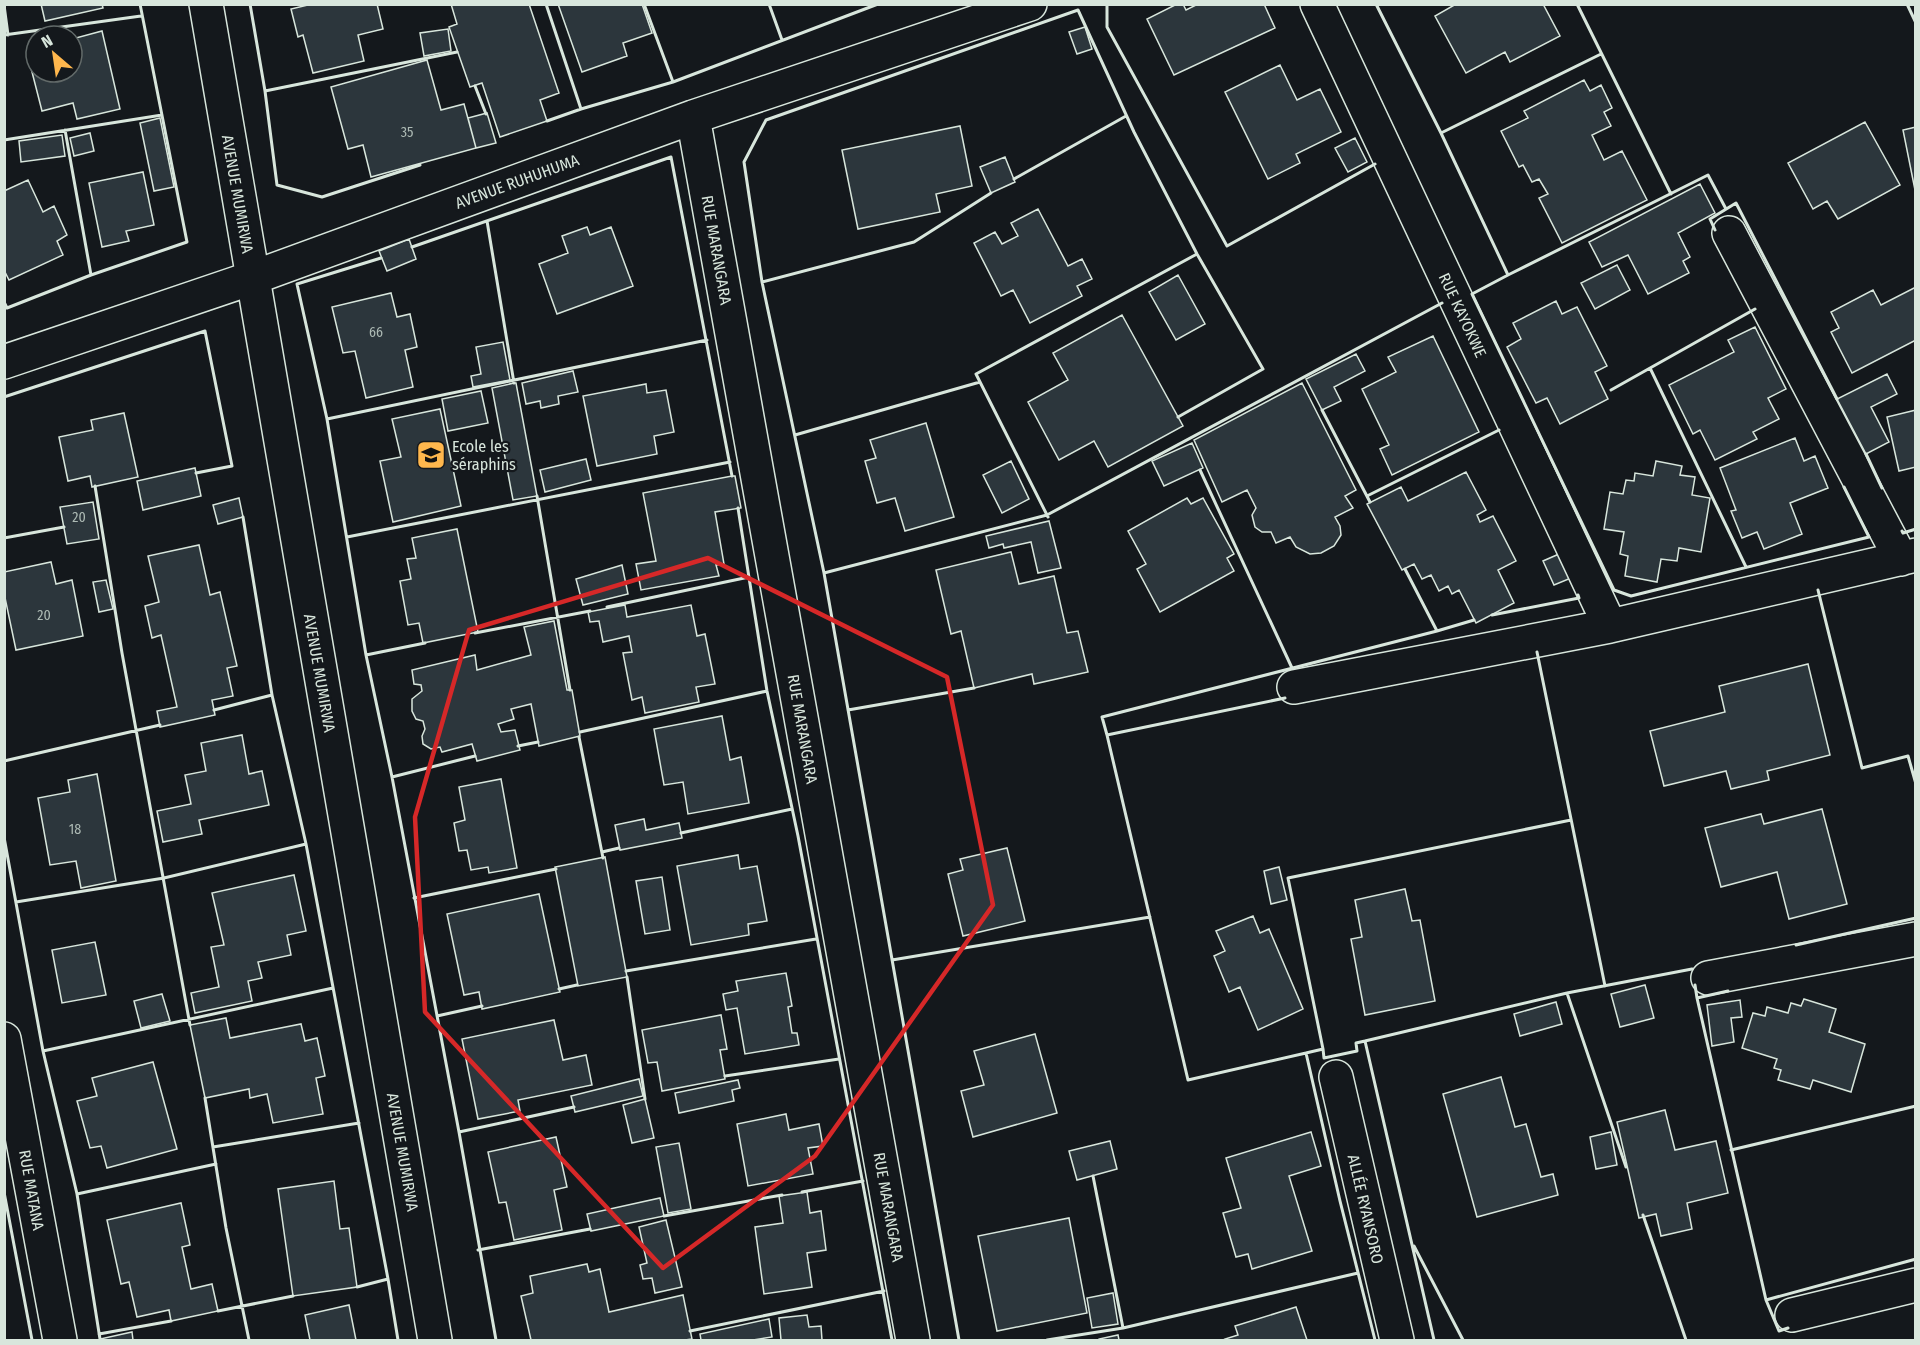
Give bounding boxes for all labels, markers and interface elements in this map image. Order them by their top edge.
north arrow [24,24,84,84]
text: N [38,31,56,52]
house number: 35 [401,124,413,141]
street label: AVENUE MUMIRWA [218,133,257,255]
street label: AVENUE RUHUHUMA [453,150,582,213]
street label: RUE MARANGARA [698,194,736,307]
street label: RUE KAYOKWE [1435,270,1490,360]
house number: 66 [369,324,383,341]
place label: Ecole les séraphins [452,437,516,474]
school or university icon: Ecole les séraphins [415,439,447,471]
house number: 20 [72,509,86,526]
house number: 20 [37,607,51,624]
street label: AVENUE MUMIRWA [300,612,339,734]
street label: RUE MARANGARA [784,673,822,786]
house number: 18 [69,821,81,838]
street label: AVENUE MUMIRWA [383,1091,422,1213]
street label: RUE MATANA [15,1148,48,1232]
street label: RUE MARANGARA [870,1151,908,1264]
street label: ALLÉE RYANSORO [1344,1153,1387,1266]

